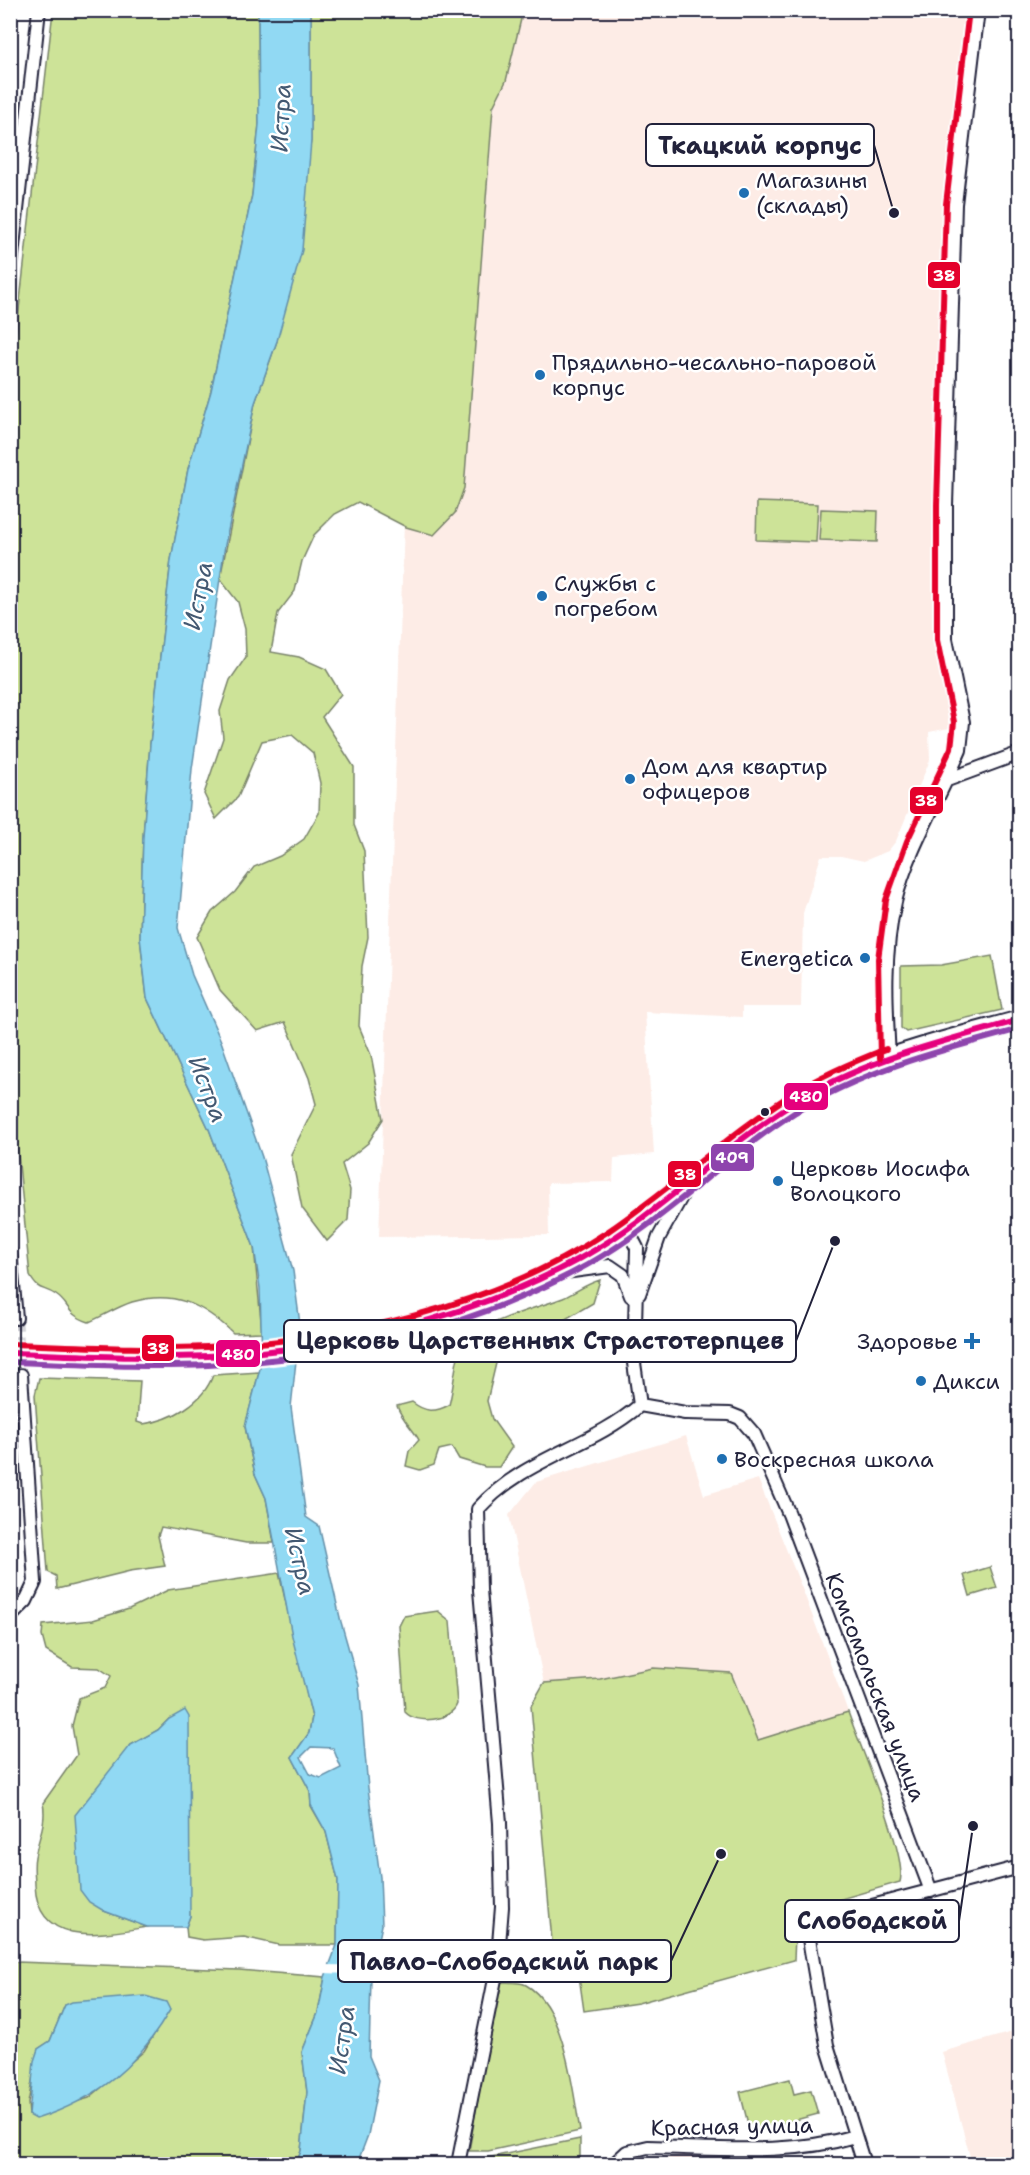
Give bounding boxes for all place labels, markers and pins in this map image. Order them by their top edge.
callout: Ткацкий корпус [646,124,874,166]
place label: Магазины (склады) [756,166,868,220]
marker: Магазины (склады) [737,186,751,200]
place label: Прядильно-чесально-паровой корпус [552,348,876,402]
marker: Прядильно-чесально-паровой корпус [533,368,547,382]
place label: Службы с погребом [554,569,658,623]
marker: Службы с погребом [535,589,549,603]
place label: Дом для квартир офицеров [642,752,828,806]
marker: Дом для квартир офицеров [623,772,637,786]
place label: Energetica [740,944,853,973]
marker: Energetica [858,951,872,965]
unlabelled marker [759,1106,771,1118]
place label: Церковь Иосифа Волоцкого [790,1154,970,1208]
marker: Церковь Иосифа Волоцкого [771,1174,785,1188]
callout: Церковь Царственных Страстотерпцев [284,1320,796,1362]
place label: Здоровье [857,1327,958,1356]
marker: Здоровье [963,1332,981,1350]
place label: Дикси [933,1367,1000,1396]
marker: Дикси [914,1374,928,1388]
place label: Воскресная школа [734,1445,934,1474]
marker: Воскресная школа [715,1452,729,1466]
callout: Слободской [785,1900,959,1942]
callout: Павло-Слободский парк [338,1940,671,1982]

